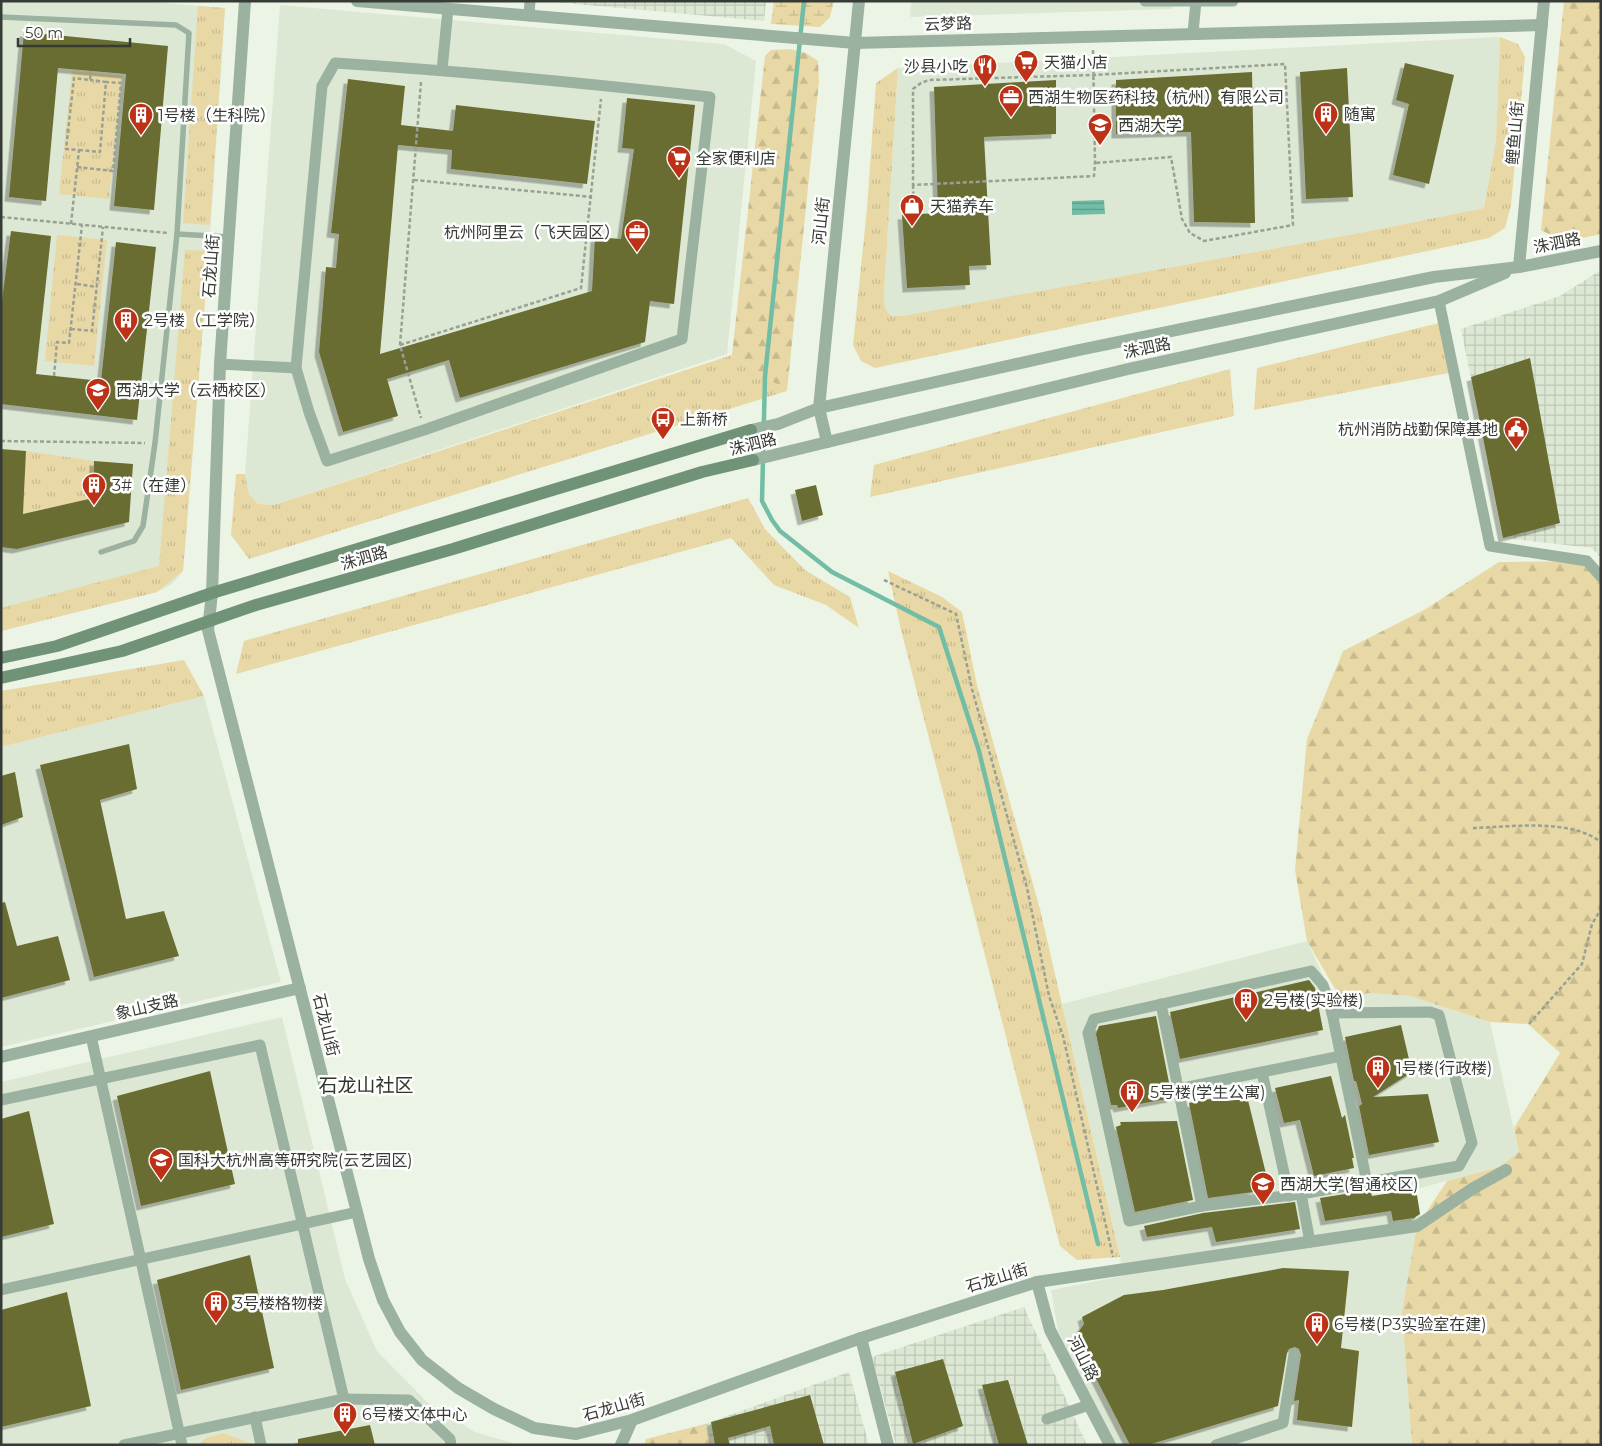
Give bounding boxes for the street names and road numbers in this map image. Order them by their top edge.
street label: 云梦路 [924,14,972,34]
street label: 鲤鱼山街 [1503,100,1527,166]
street label: 河山街 [809,196,833,246]
street label: 洙泗路 [1532,229,1582,257]
street label: 石龙山街 [199,233,223,299]
street label: 洙泗路 [1122,334,1172,362]
street label: 洙泗路 [727,429,779,459]
street label: 洙泗路 [338,542,390,574]
street label: 象山支路 [114,991,180,1023]
street label: 石龙山街 [309,992,343,1058]
street label: 石龙山街 [964,1260,1030,1296]
street label: 河山路 [1064,1332,1102,1384]
street label: 石龙山街 [581,1389,647,1425]

